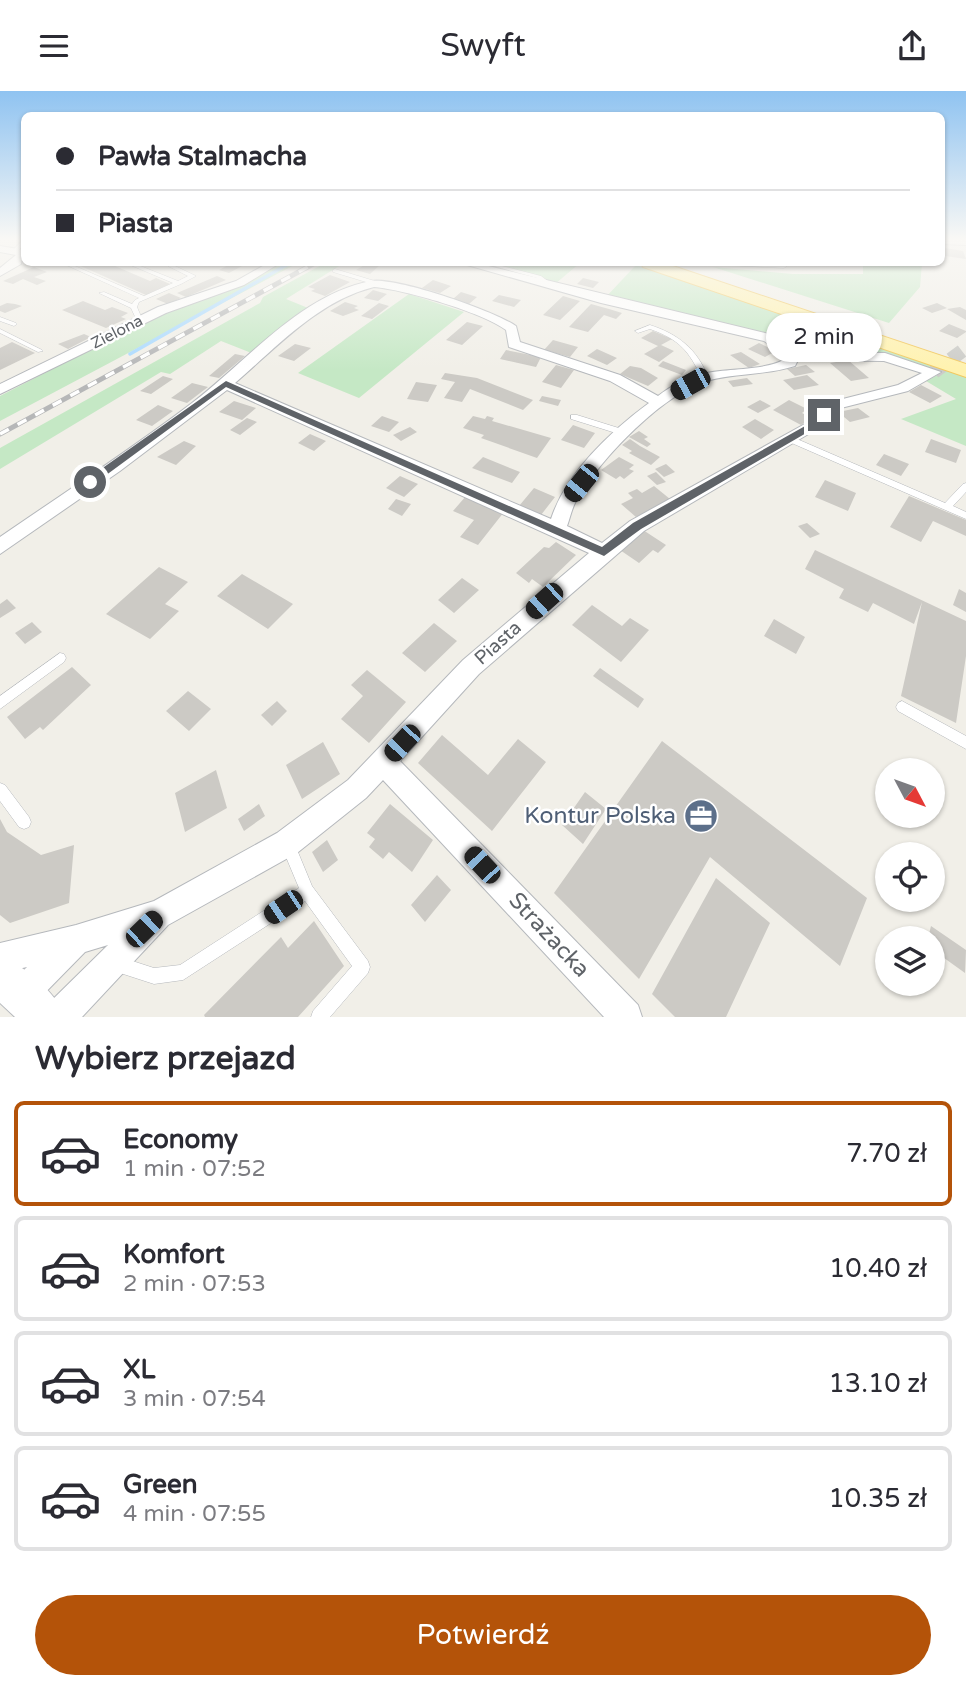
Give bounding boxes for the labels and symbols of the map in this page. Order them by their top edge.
street label: Zielona [88,310,146,354]
callout: 2 min [766,313,882,363]
car [667,365,714,403]
route end [808,399,840,431]
car [560,460,603,506]
route start [74,466,106,498]
car [522,579,567,623]
street label: Piasta [470,616,526,670]
car [380,720,425,766]
north arrow [875,758,945,828]
office icon: Kontur Polska [682,797,720,835]
place label: Kontur Polska [524,802,676,830]
car [460,842,505,888]
car [260,887,307,927]
street label: Strażacka [503,887,595,983]
car [122,907,167,951]

